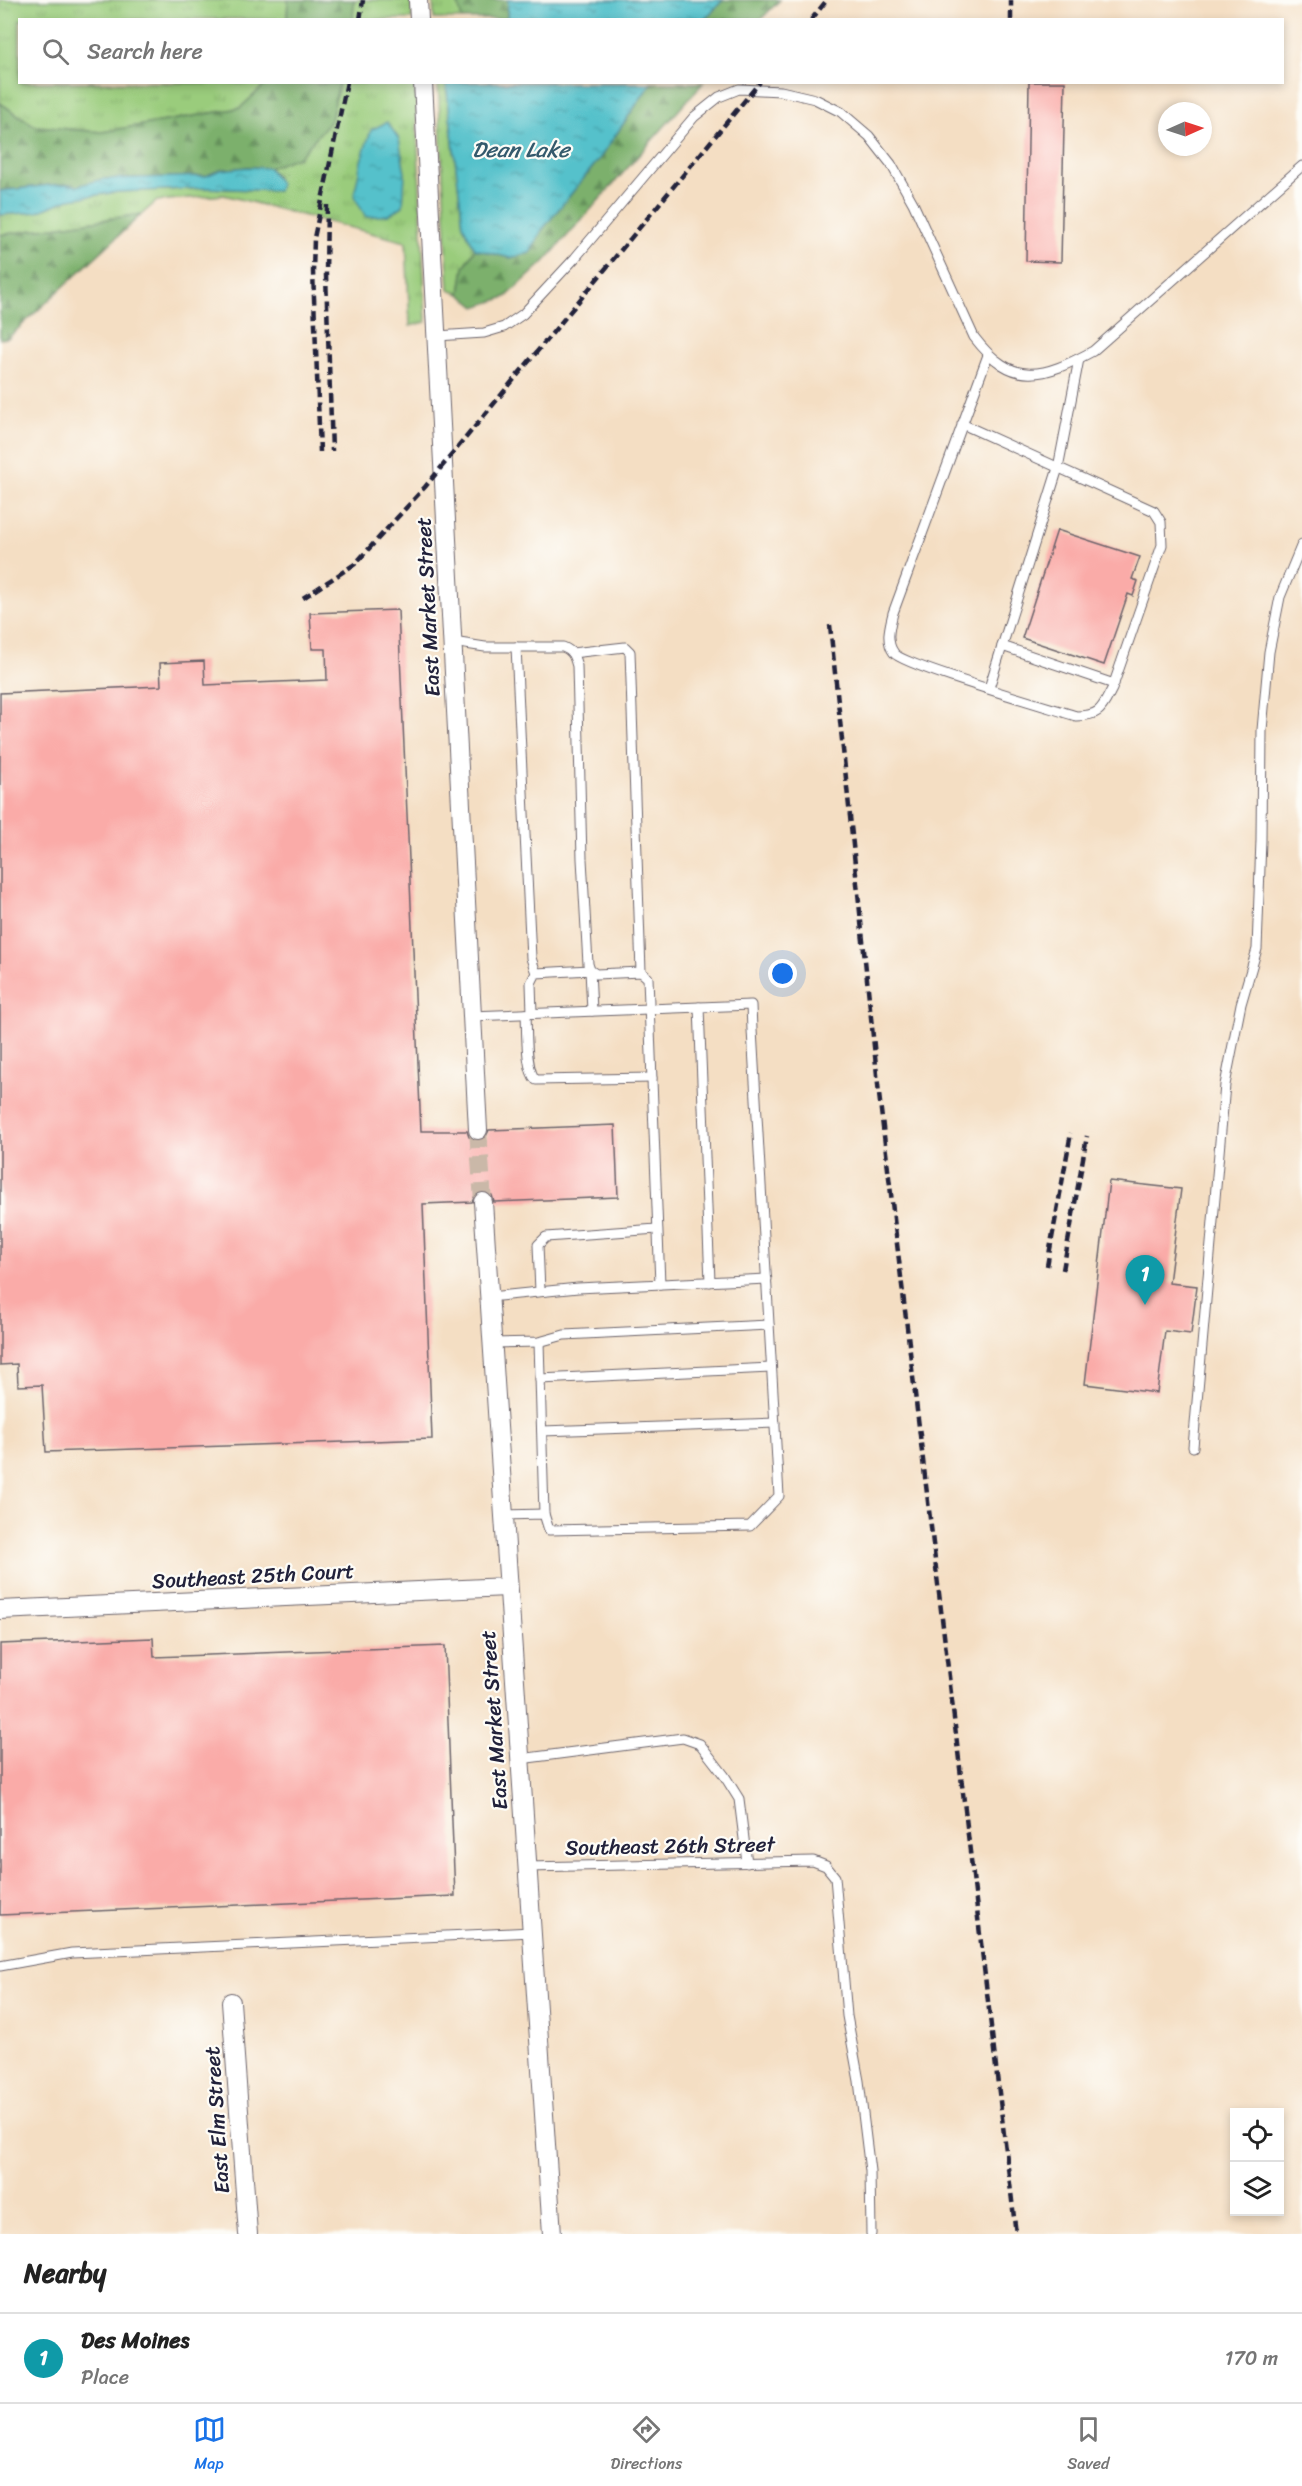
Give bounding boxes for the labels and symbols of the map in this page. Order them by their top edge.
north arrow [1158,102,1212,156]
water label: Dean Lake [472,130,572,169]
street label: East Market Street [404,516,452,698]
your location [768,959,797,988]
pin: 1 [1126,1256,1164,1305]
street label: Southeast 25th Court [151,1552,355,1600]
street label: East Market Street [469,1629,519,1811]
street label: Southeast 26th Street [565,1825,777,1867]
street label: East Elm Street [193,2045,241,2195]

